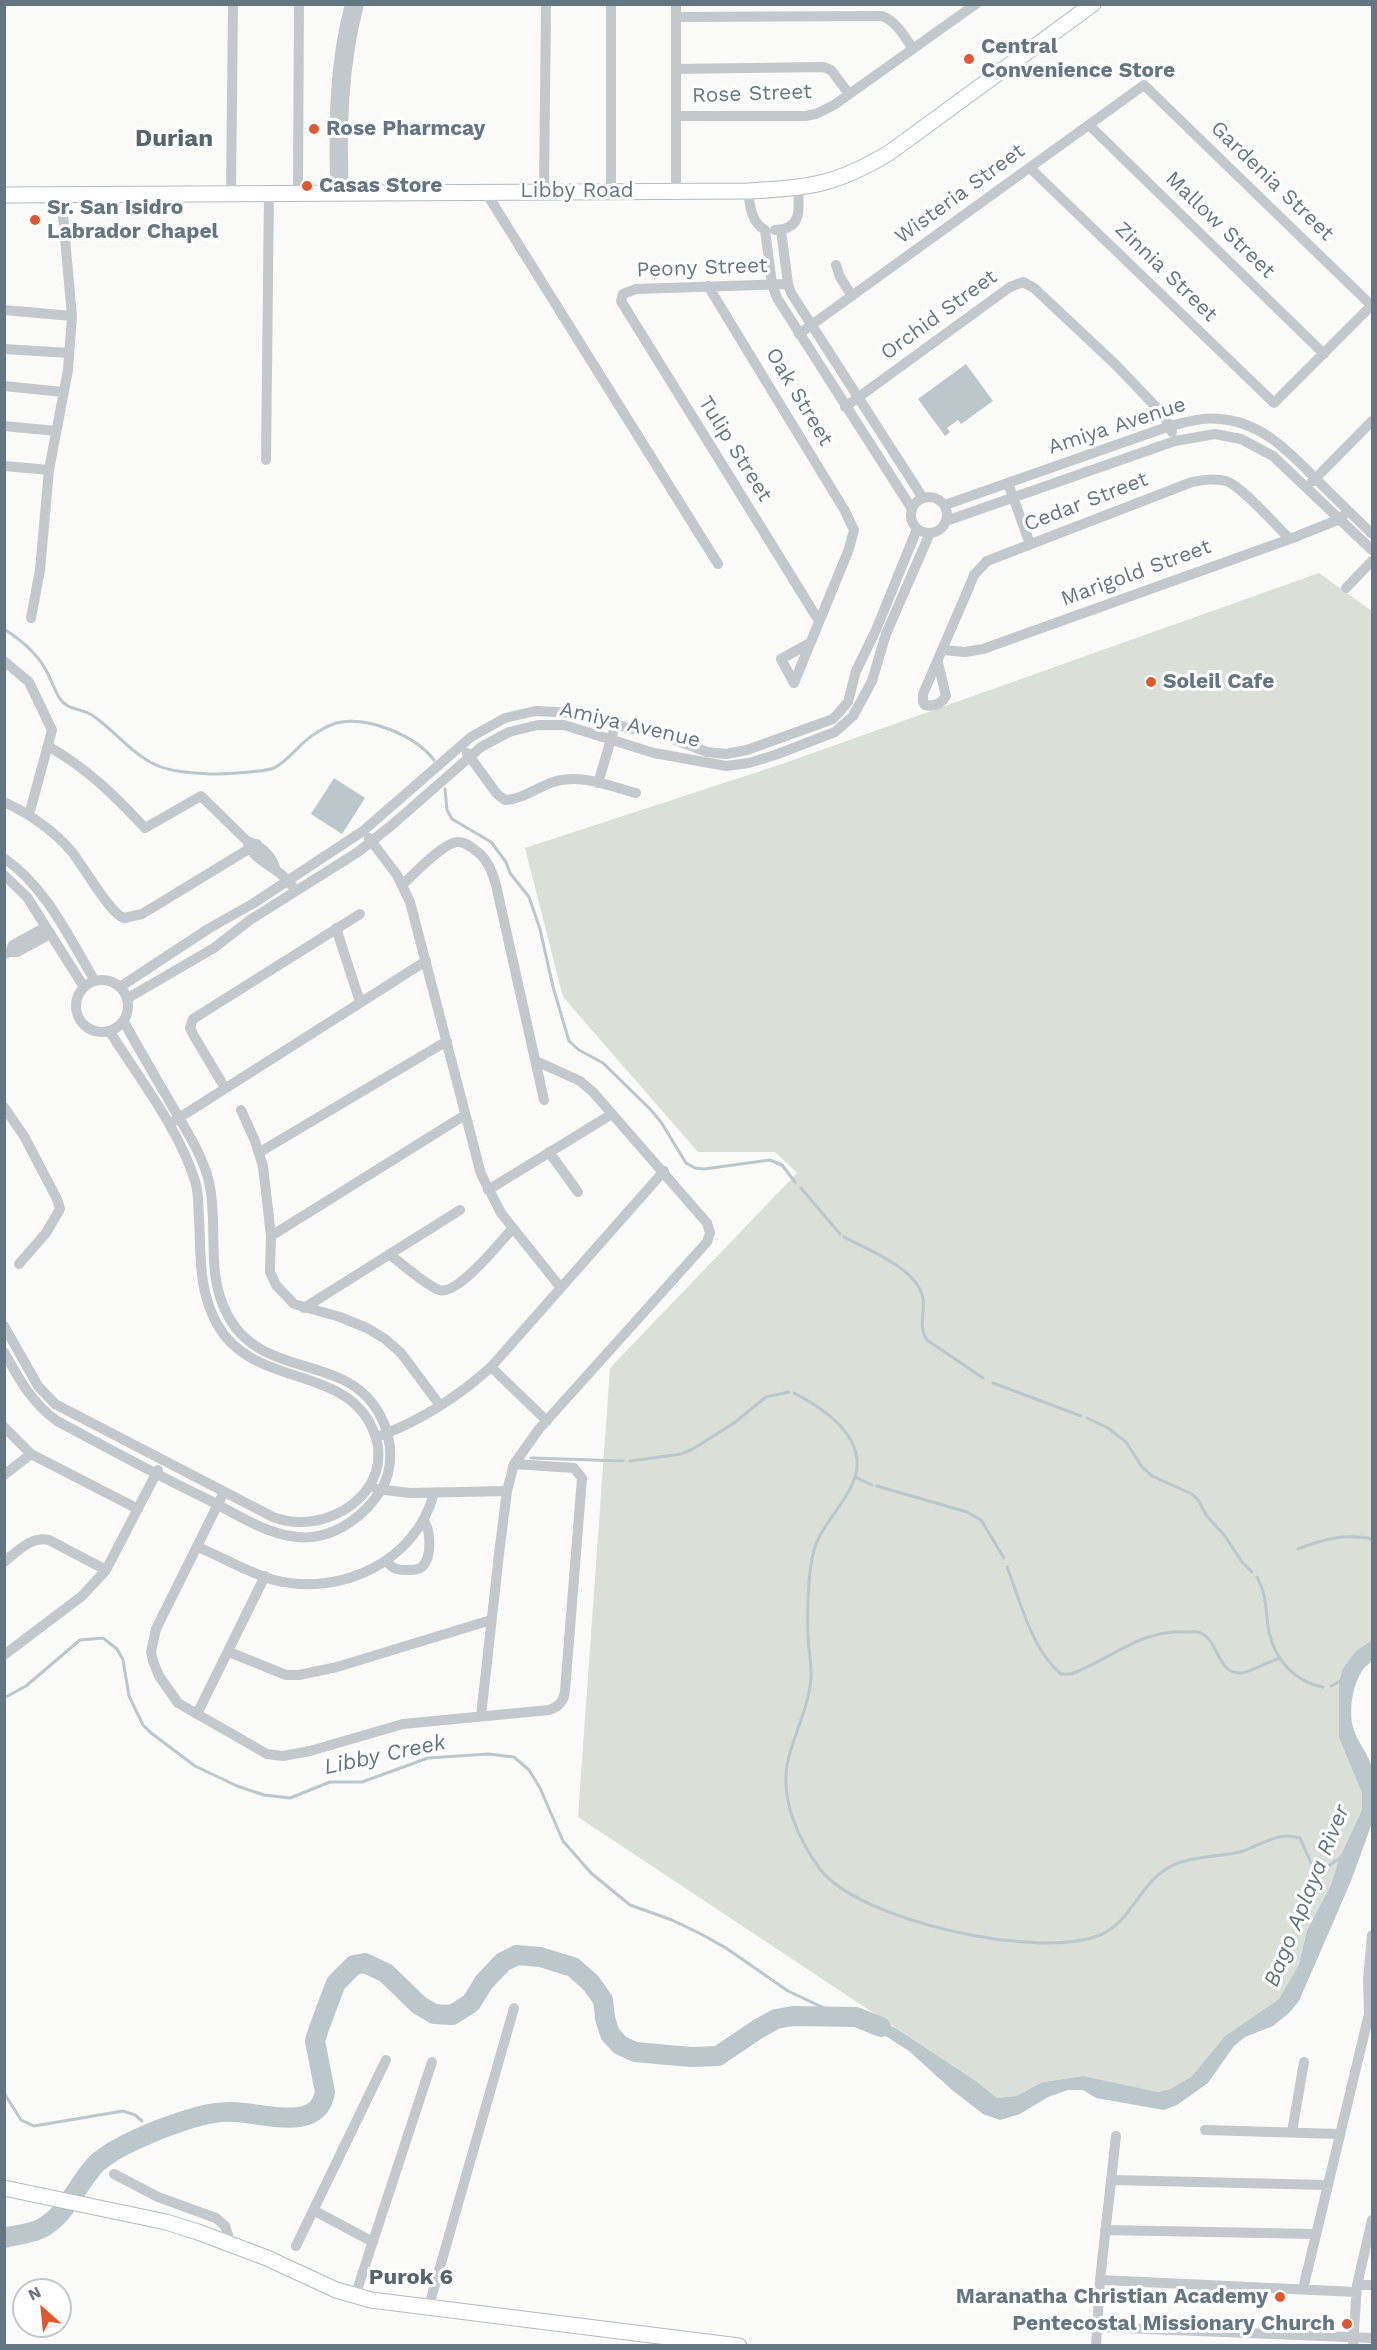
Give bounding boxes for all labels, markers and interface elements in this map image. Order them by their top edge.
place label: Central Convenience Store [981,34,1175,84]
marker: Central Convenience Store [962,52,976,66]
street label: Rose Street [692,79,812,109]
place label: Rose Pharmcay [326,116,485,142]
street label: Gardenia Street [1205,116,1339,246]
marker: Rose Pharmcay [307,122,321,136]
district label: Durian [135,125,213,153]
street label: Wisteria Street [890,138,1030,250]
street label: Mallow Street [1160,166,1280,284]
place label: Casas Store [319,173,442,199]
street label: Libby Road [520,178,634,204]
marker: Casas Store [300,179,314,193]
place label: Sr. San Isidro Labrador Chapel [47,195,218,245]
marker: Sr. San Isidro Labrador Chapel [28,213,42,227]
street label: Zinnia Street [1110,217,1222,327]
street label: Peony Street [636,253,768,283]
street label: Orchid Street [876,264,1002,366]
street label: Oak Street [760,343,838,451]
street label: Tulip Street [693,392,777,506]
street label: Amiya Avenue [1045,392,1189,460]
street label: Cedar Street [1021,467,1151,537]
street label: Marigold Street [1058,534,1214,612]
place label: Soleil Cafe [1163,669,1274,695]
marker: Soleil Cafe [1144,675,1158,689]
street label: Amiya Avenue [557,697,703,753]
water label: Libby Creek [322,1729,448,1781]
water label: Bago Aplaya River [1258,1801,1356,1991]
district label: Purok 6 [369,2265,453,2291]
north arrow [12,2278,72,2338]
text: N [25,2282,44,2304]
place label: Maranatha Christian Academy [956,2284,1268,2310]
marker: Maranatha Christian Academy [1273,2290,1287,2304]
place label: Pentecostal Missionary Church [1012,2311,1335,2337]
marker: Pentecostal Missionary Church [1340,2317,1354,2331]

